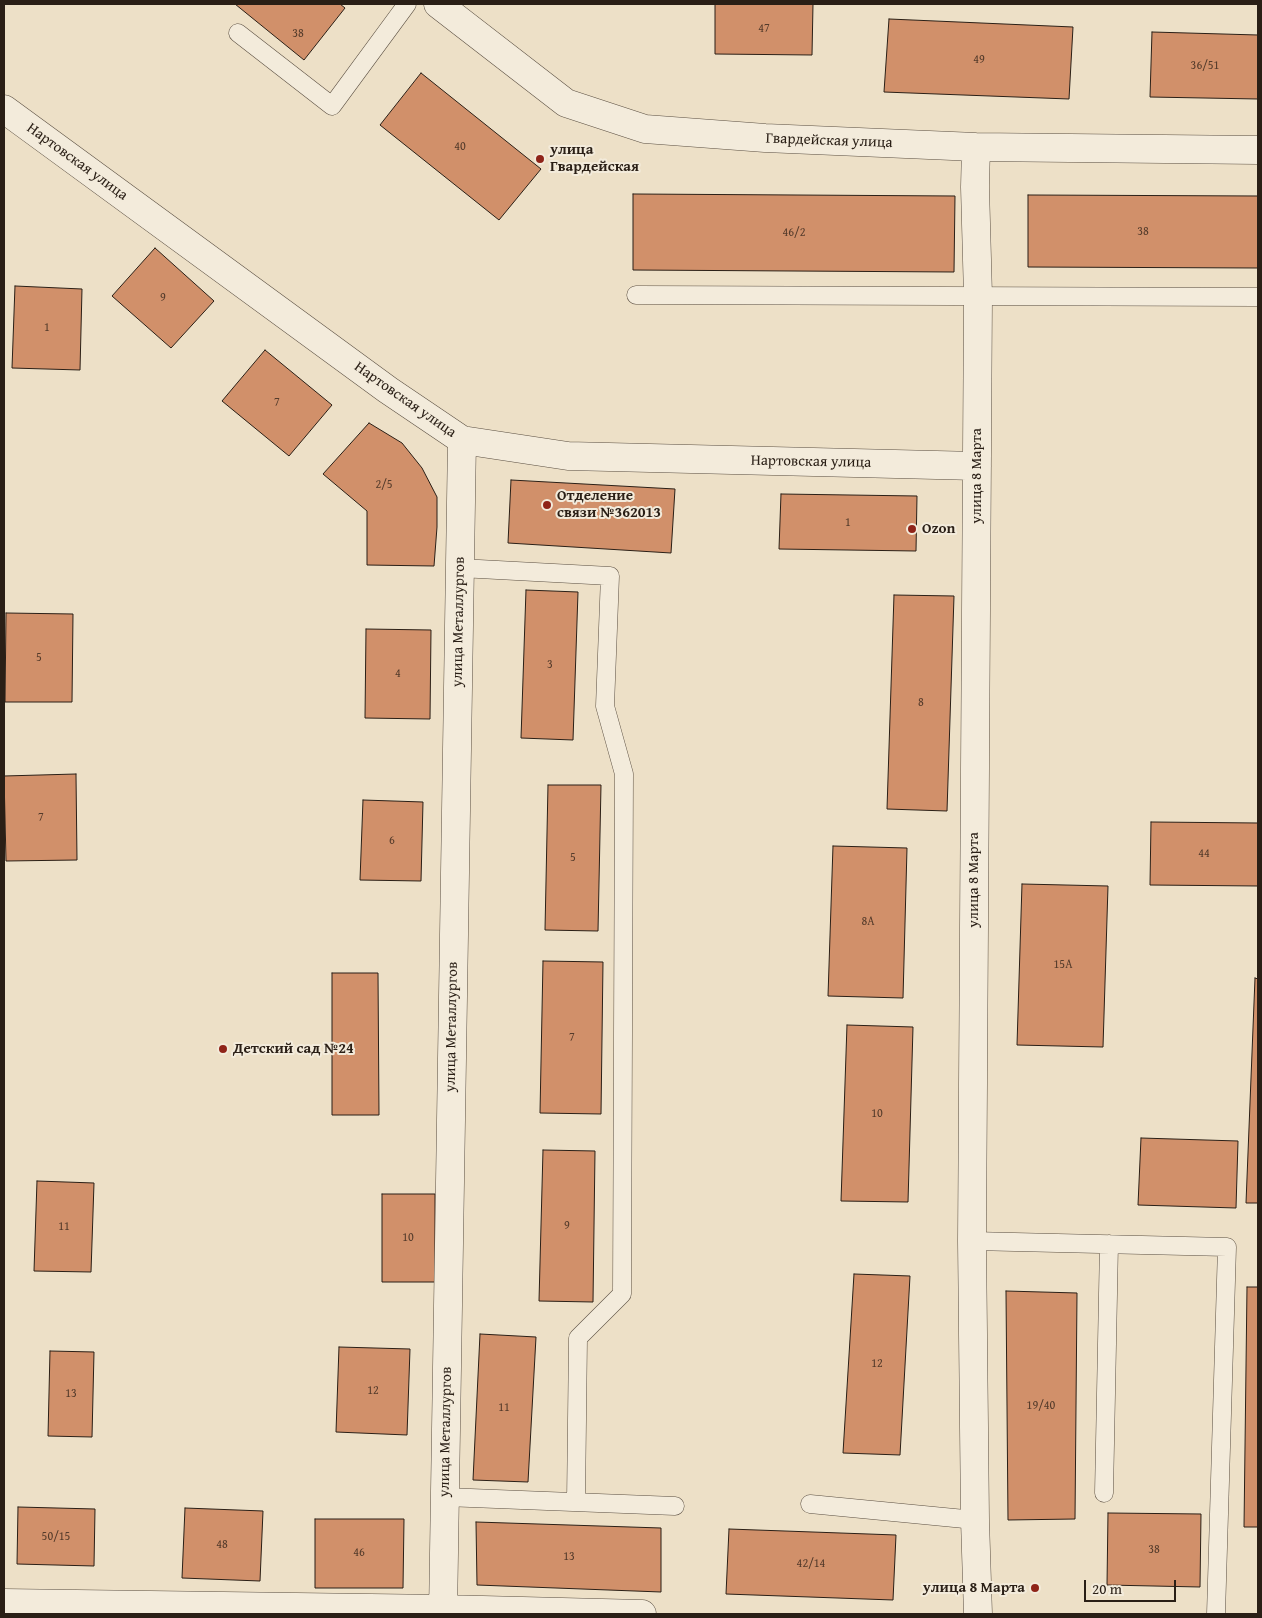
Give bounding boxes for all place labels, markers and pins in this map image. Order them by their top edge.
place label: улица Гвардейская [550,141,639,176]
marker: улица Гвардейская [534,153,546,165]
place label: Отделение связи №362013 [557,487,661,522]
marker: Отделение связи №362013 [541,499,553,511]
place label: Ozon [922,520,955,538]
marker: Ozon [906,523,918,535]
place label: Детский сад №24 [233,1040,354,1058]
marker: Детский сад №24 [217,1043,229,1055]
place label: улица 8 Марта [923,1579,1025,1597]
marker: улица 8 Марта [1029,1582,1041,1594]

